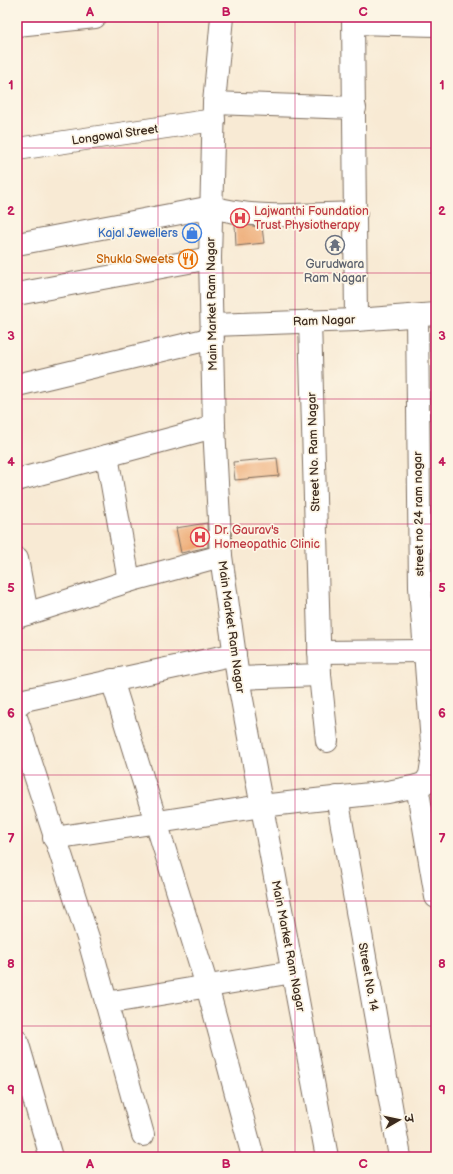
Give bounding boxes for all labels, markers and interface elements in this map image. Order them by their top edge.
text: A [85,4,94,20]
text: B [221,4,231,20]
text: C [358,4,368,20]
text: 1 [8,77,14,93]
text: 1 [439,77,445,93]
street label: Longowal Street [71,121,160,148]
text: 2 [7,203,15,219]
text: 2 [438,203,446,219]
place label: Lajwanthi Foundation Trust Physiotherapy [254,204,369,233]
hospital icon: Lajwanthi Foundation Trust Physiotherapy [229,207,251,229]
shop icon: Kajal Jewellers [181,222,203,244]
place label: Kajal Jewellers [98,226,178,241]
temple icon: Gurudwara Ram Nagar [324,234,346,256]
street label: Main Market Ram Nagar [203,236,221,371]
restaurant icon: Shukla Sweets [177,248,199,270]
place label: Shukla Sweets [96,252,174,267]
place label: Gurudwara Ram Nagar [304,257,367,286]
street label: Ram Nagar [293,312,356,330]
text: 3 [7,328,15,344]
text: 3 [438,328,446,344]
street label: Street No. Ram Nagar [304,391,324,512]
street label: street no 24 ram nagar [410,451,428,577]
text: 4 [7,454,15,470]
text: 4 [438,454,446,470]
place label: Dr. Gaurav's Homeopathic Clinic [214,523,320,552]
hospital icon: Dr. Gaurav's Homeopathic Clinic [189,526,211,548]
street label: Main Market Ram Nagar [214,560,248,695]
text: 5 [7,580,15,596]
text: 5 [438,580,446,596]
text: 6 [7,705,15,721]
text: 6 [438,705,446,721]
text: 7 [7,831,15,847]
text: 7 [438,831,446,847]
street label: Main Market Ram Nagar [268,879,308,1014]
street label: Street No. 14 [355,942,382,1013]
text: 8 [7,956,15,972]
text: 8 [438,956,446,972]
text: 9 [7,1082,15,1098]
text: 9 [438,1082,446,1098]
north arrow [379,1100,419,1140]
text: उ [401,1113,416,1125]
text: A [85,1156,94,1172]
text: B [221,1156,231,1172]
text: C [358,1156,368,1172]

